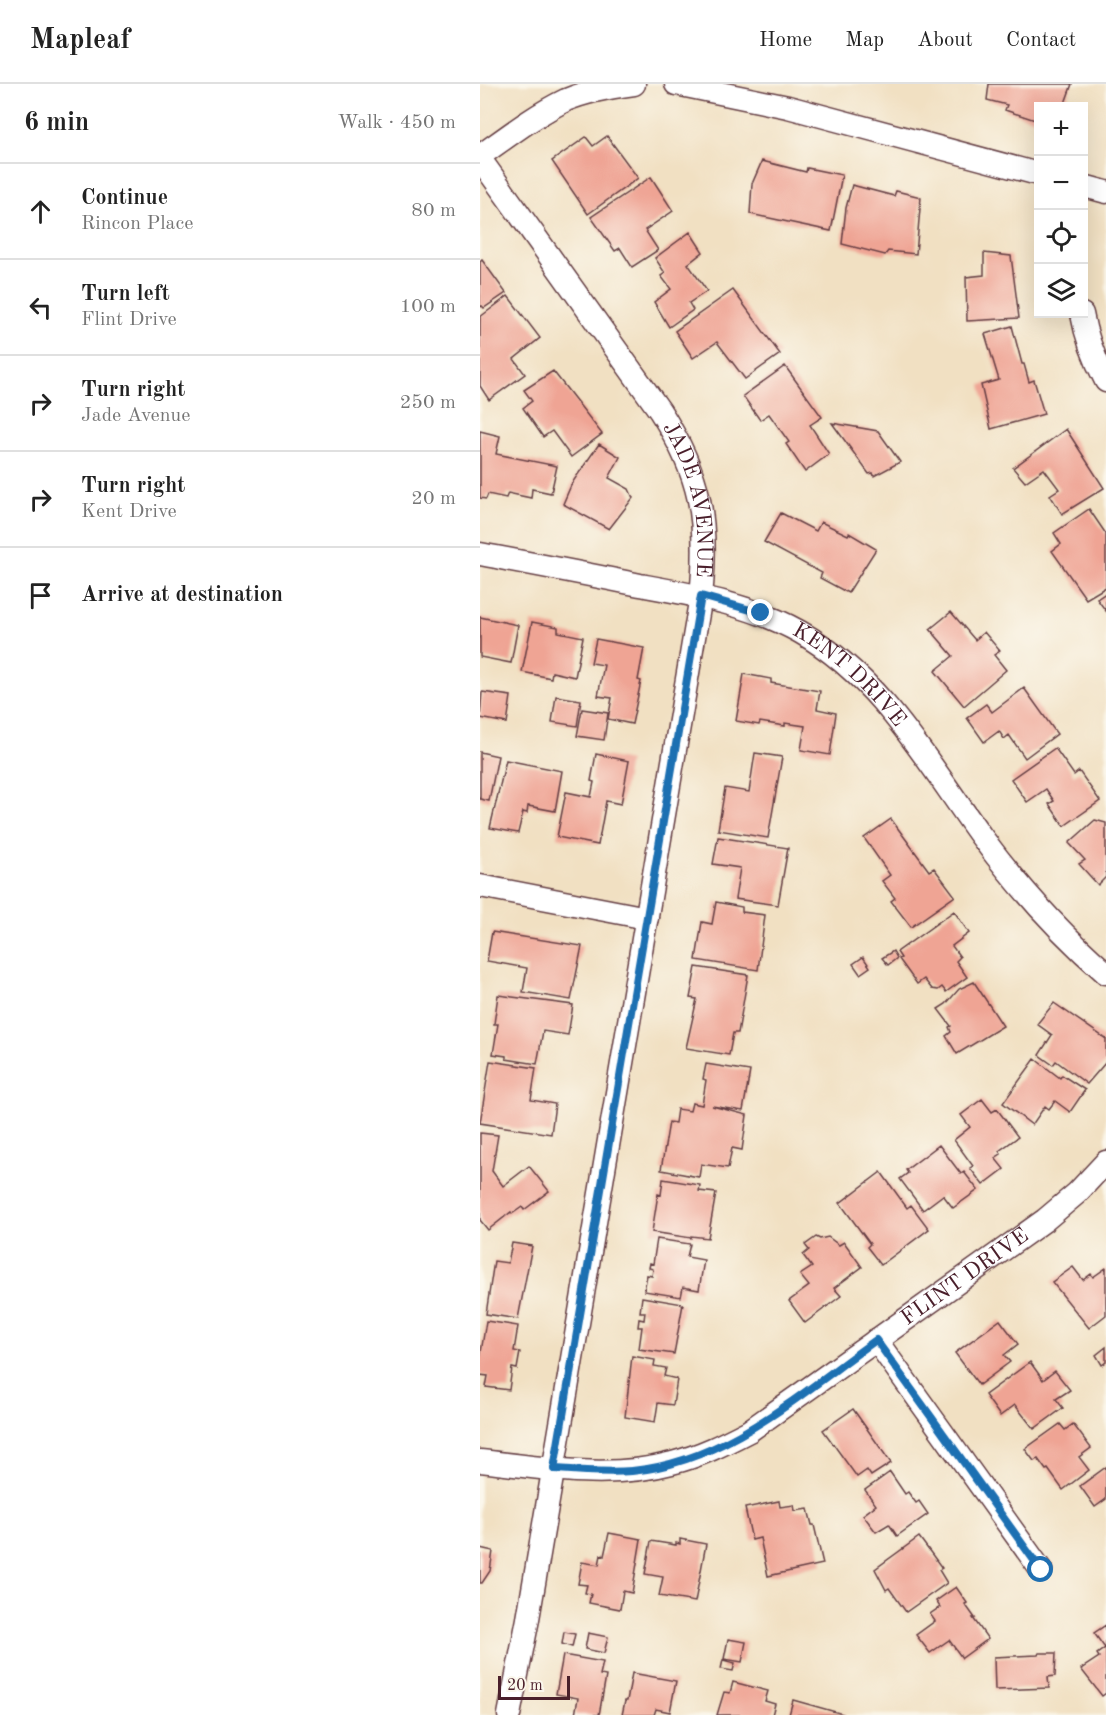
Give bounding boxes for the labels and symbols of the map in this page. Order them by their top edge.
street label: JADE AVENUE [658,418,715,578]
route end [747,599,773,625]
street label: KENT DRIVE [789,619,910,731]
street label: FLINT DRIVE [897,1224,1033,1330]
route start [1027,1556,1053,1582]
scale bar [498,1673,570,1700]

